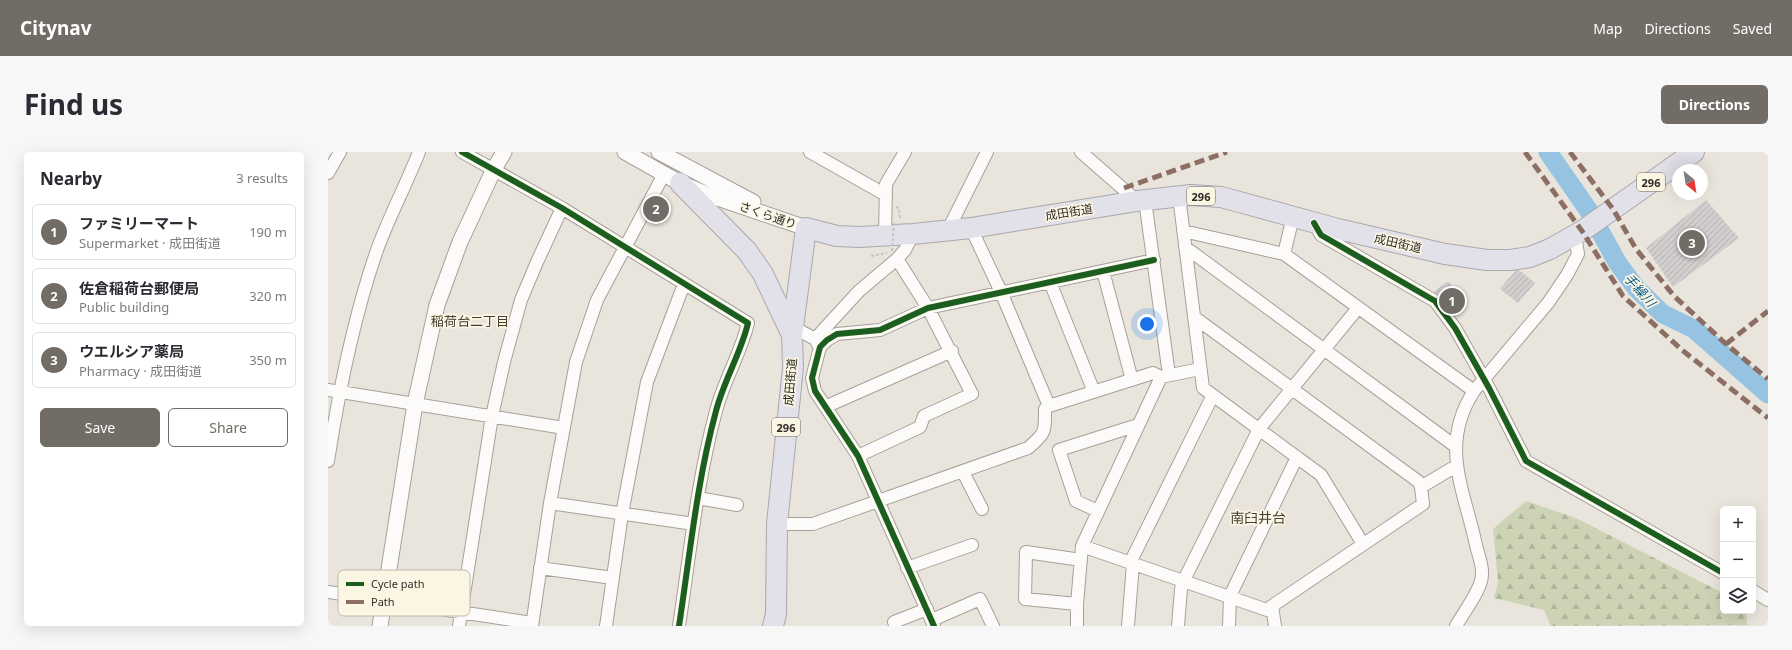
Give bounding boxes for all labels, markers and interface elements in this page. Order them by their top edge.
text: Citynav [20,15,92,41]
text: Map [1593,19,1622,38]
text: Directions [1644,19,1711,38]
text: Saved [1733,19,1772,38]
text: Find us [24,85,123,123]
button: Directions [1661,85,1768,124]
north arrow [1672,164,1708,200]
text: Nearby [40,167,102,190]
text: 3 results [236,169,288,187]
road number: 296 [1637,173,1665,191]
road number: 296 [1187,187,1215,205]
pin: 2 [643,194,669,224]
street label: さくら通り [737,197,799,233]
street label: 成田街道 [1044,200,1094,224]
text: ファミリーマート [79,213,199,233]
text: 1 [50,223,58,241]
text: 190 m [249,223,287,241]
pin: 3 [1679,228,1705,258]
street label: 成田街道 [1373,229,1423,257]
text: Supermarket · 成田街道 [79,234,221,252]
water label: 手繰川 [1620,269,1661,312]
text: 佐倉稲荷台郵便局 [79,278,199,298]
pin: 1 [1439,286,1465,316]
text: 2 [50,287,58,305]
text: 320 m [249,287,287,305]
text: Public building [79,298,169,316]
district label: 稲荷台二丁目 [431,312,509,330]
your location [1137,314,1157,334]
text: ウエルシア薬局 [79,341,184,361]
text: 3 [50,351,58,369]
text: 350 m [249,351,287,369]
street label: 成田街道 [779,357,801,407]
text: Pharmacy · 成田街道 [79,362,202,380]
button: Save [40,408,160,447]
button: Share [168,408,288,447]
road number: 296 [772,418,800,436]
map controls [1720,506,1756,614]
button: + [1720,506,1756,542]
district label: 南臼井台 [1230,508,1286,527]
button: − [1720,542,1756,578]
legend [338,570,470,616]
text: Cycle path [371,576,424,591]
button: layers [1720,578,1756,614]
text: Path [371,594,395,609]

